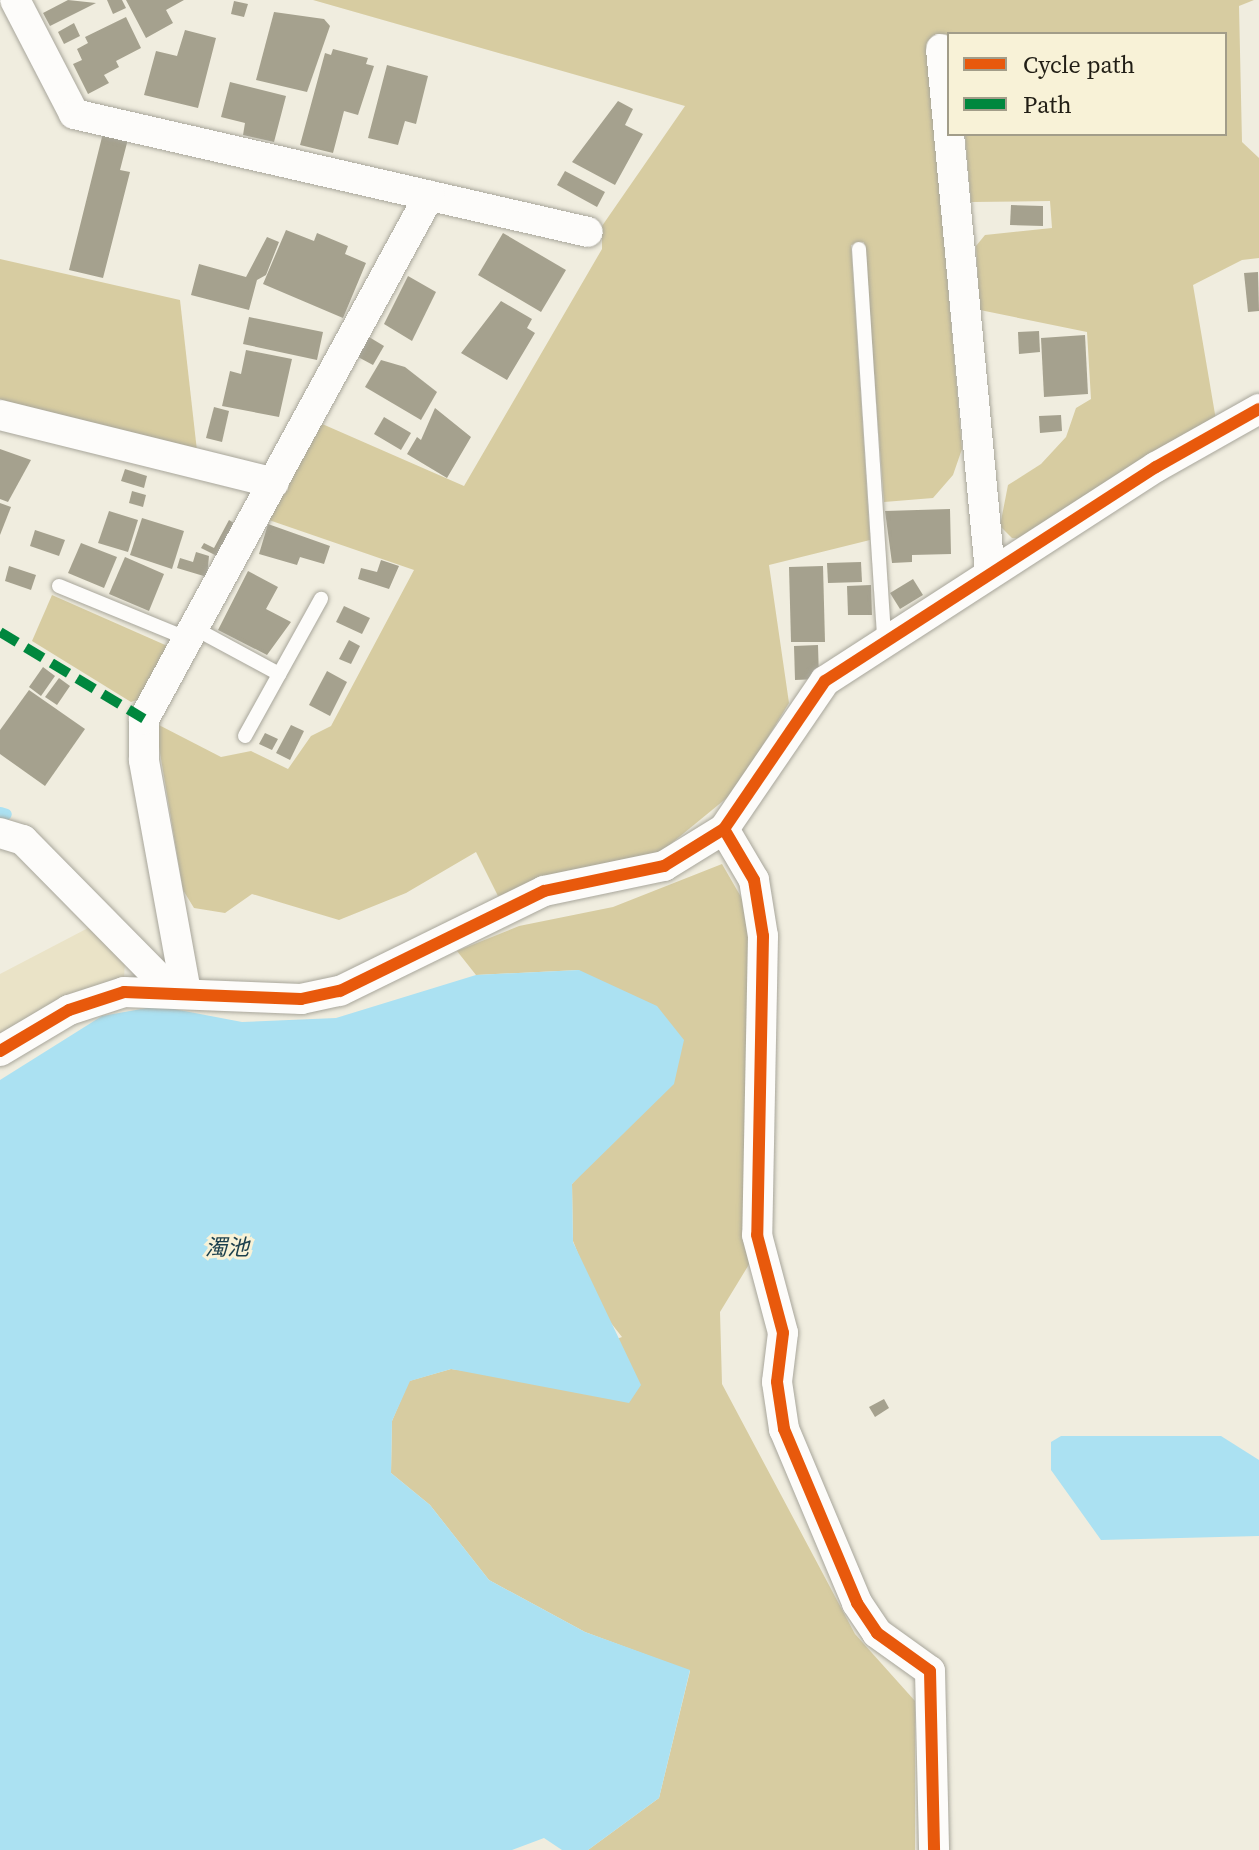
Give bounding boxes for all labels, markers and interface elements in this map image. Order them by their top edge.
legend [947,32,1227,136]
text: Cycle path [1023,48,1135,81]
text: Path [1023,88,1072,121]
water label: 濁池 [205,1235,249,1261]

